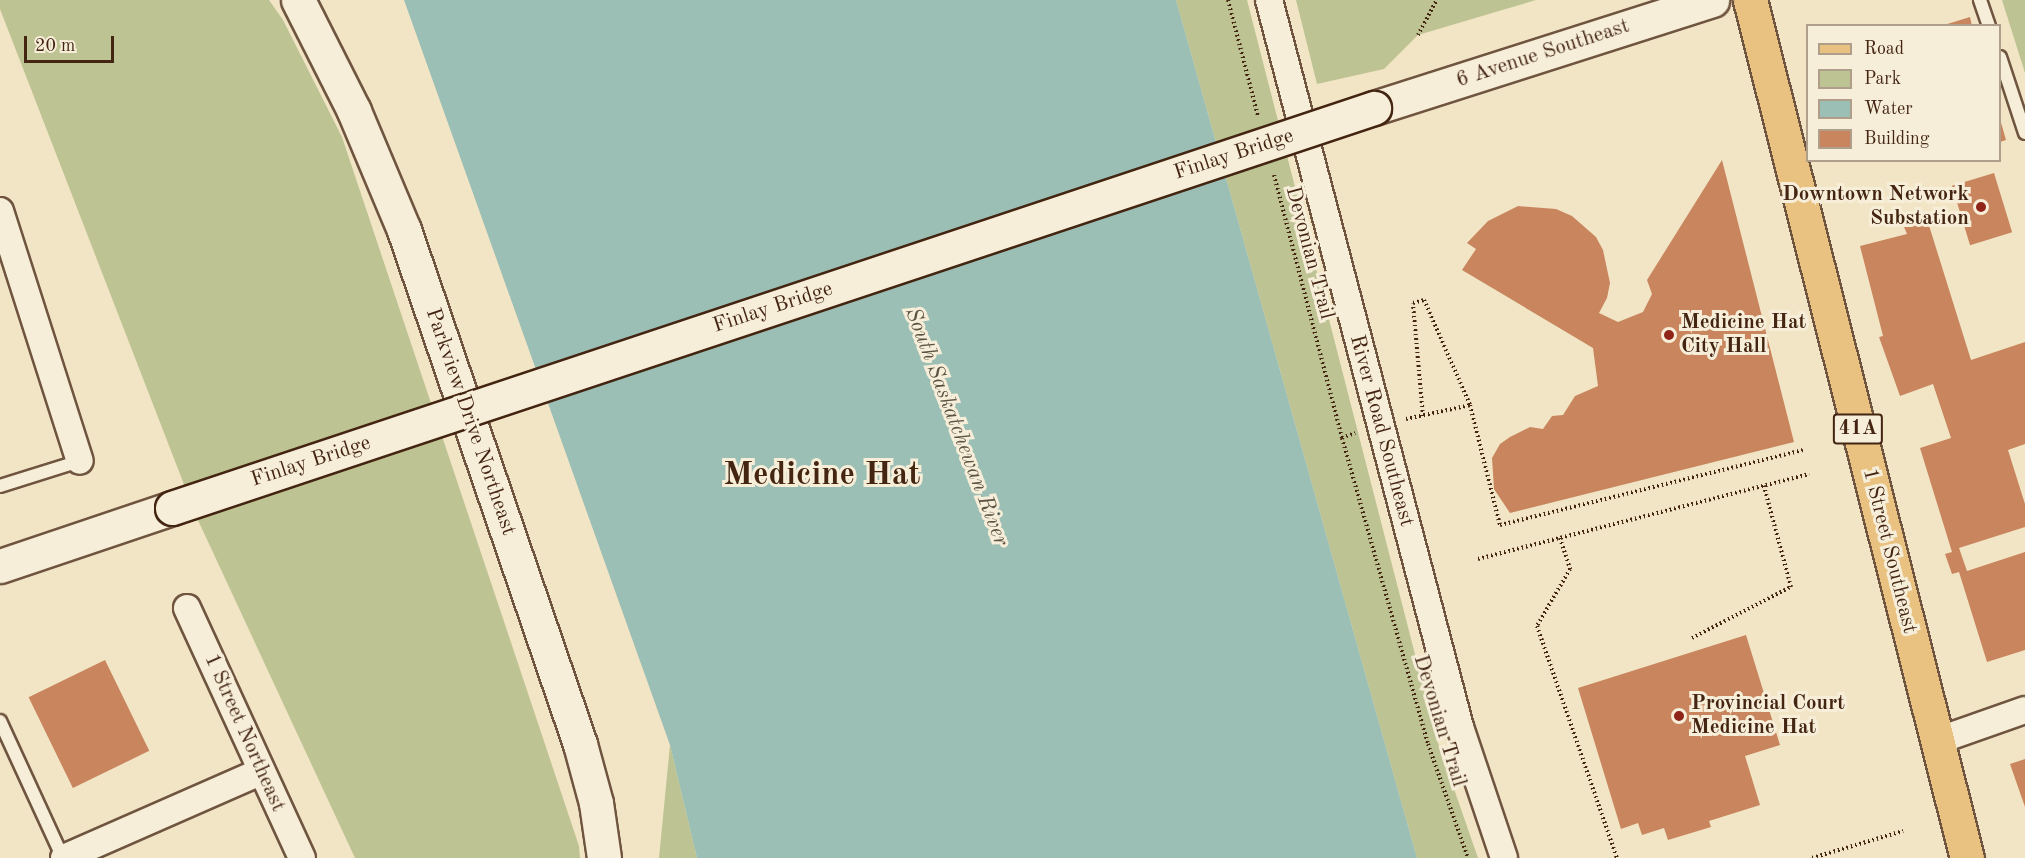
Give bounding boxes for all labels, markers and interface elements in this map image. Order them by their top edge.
street label: 6 Avenue Southeast [1453,14,1633,94]
scale bar [27,24,117,62]
legend [1806,24,2001,162]
text: 20 m [35,37,75,55]
text: Road [1864,40,1904,58]
text: Park [1864,70,1901,88]
text: Water [1864,100,1913,118]
street label: Finlay Bridge [1171,124,1297,186]
text: Building [1864,130,1929,148]
place label: Downtown Network Substation [1782,182,1969,232]
street label: Devonian Trail [1279,184,1339,322]
marker: Downtown Network Substation [1974,200,1988,214]
street label: Finlay Bridge [710,277,836,339]
water label: South Saskatchewan River [898,304,1014,550]
street label: Parkview Drive Northeast [419,305,521,539]
place label: Medicine Hat City Hall [1681,310,1806,360]
marker: Medicine Hat City Hall [1662,328,1676,342]
street label: River Road Southeast [1343,332,1419,530]
road number: 41A [1832,412,1884,446]
street label: Finlay Bridge [248,431,374,493]
district label: Medicine Hat [724,456,920,496]
street label: 1 Street Southeast [1856,466,1922,636]
street label: 1 Street Northeast [198,650,290,816]
street label: Devonian Trail [1407,652,1471,790]
place label: Provincial Court Medicine Hat [1691,691,1845,741]
marker: Provincial Court Medicine Hat [1672,709,1686,723]

